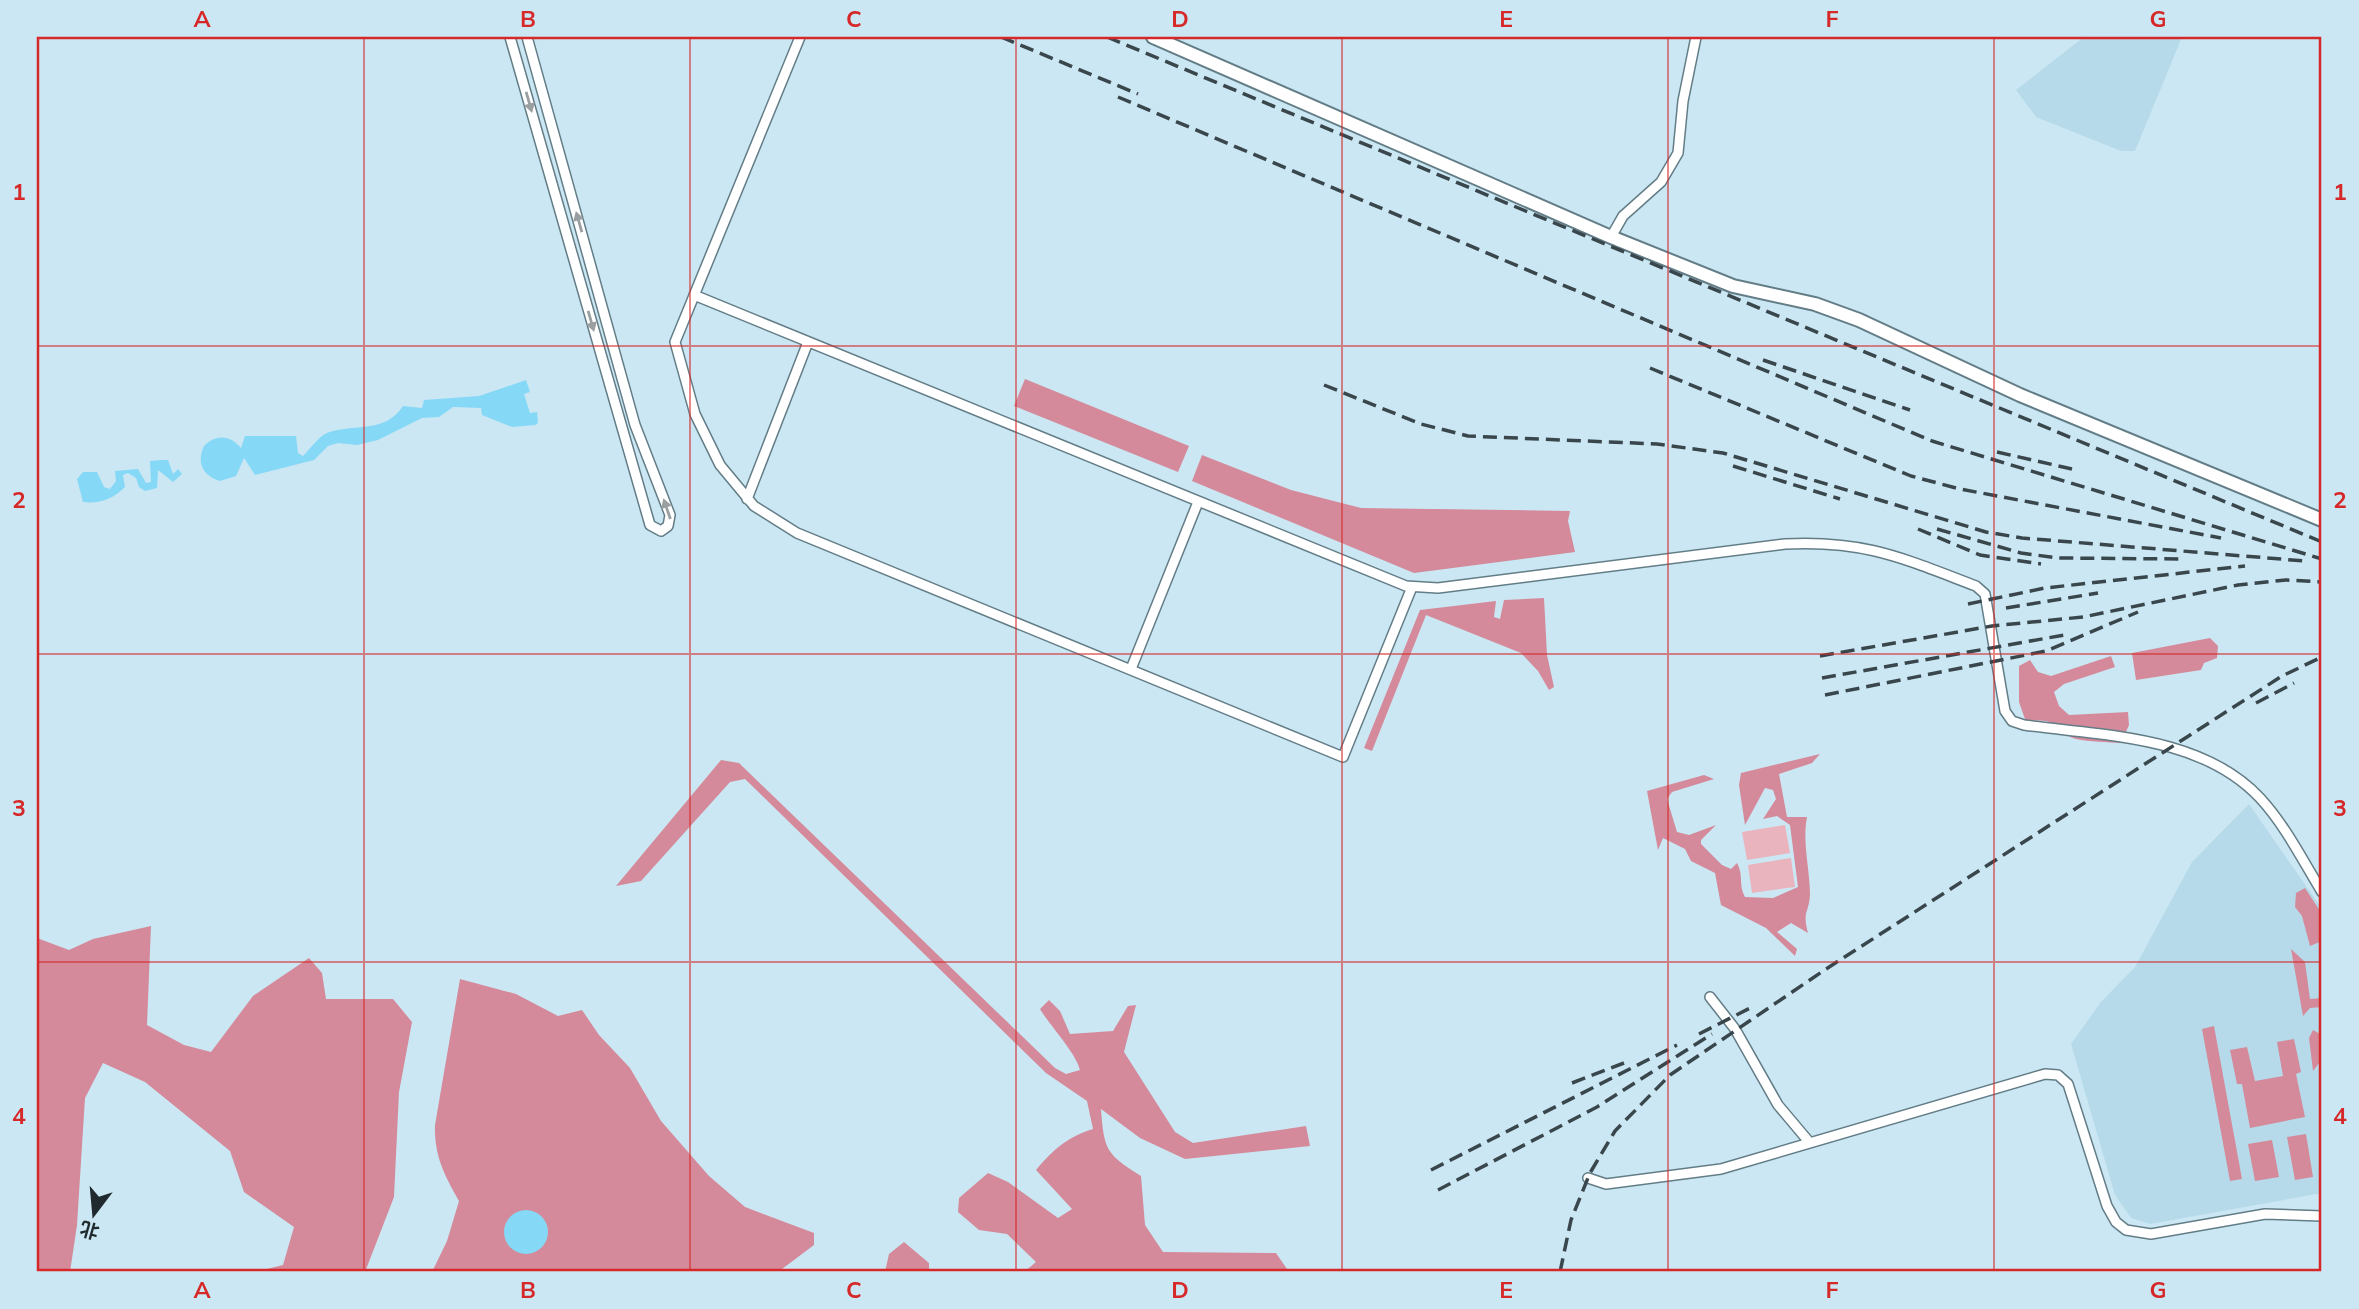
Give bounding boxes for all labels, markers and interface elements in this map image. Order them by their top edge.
text: A [193,4,211,33]
text: B [520,4,536,33]
text: C [846,4,862,33]
text: D [1171,4,1189,33]
text: E [1499,4,1513,33]
text: F [1825,4,1839,33]
text: G [2149,4,2167,33]
one-way arrow [524,92,535,114]
text: 1 [12,177,26,206]
text: 1 [2333,177,2347,206]
one-way arrow [574,211,584,232]
one-way arrow [586,311,596,332]
text: 2 [12,485,26,514]
text: 2 [2333,485,2347,514]
one-way arrow [661,499,672,520]
text: 3 [12,793,26,822]
text: 3 [2333,793,2347,822]
text: 4 [12,1101,26,1130]
text: 4 [2333,1101,2347,1130]
north arrow [60,1180,130,1250]
text: 北 [77,1216,102,1244]
text: A [193,1275,211,1304]
text: B [520,1275,536,1304]
text: C [846,1275,862,1304]
text: D [1171,1275,1189,1304]
text: E [1499,1275,1513,1304]
text: F [1825,1275,1839,1304]
text: G [2149,1275,2167,1304]

